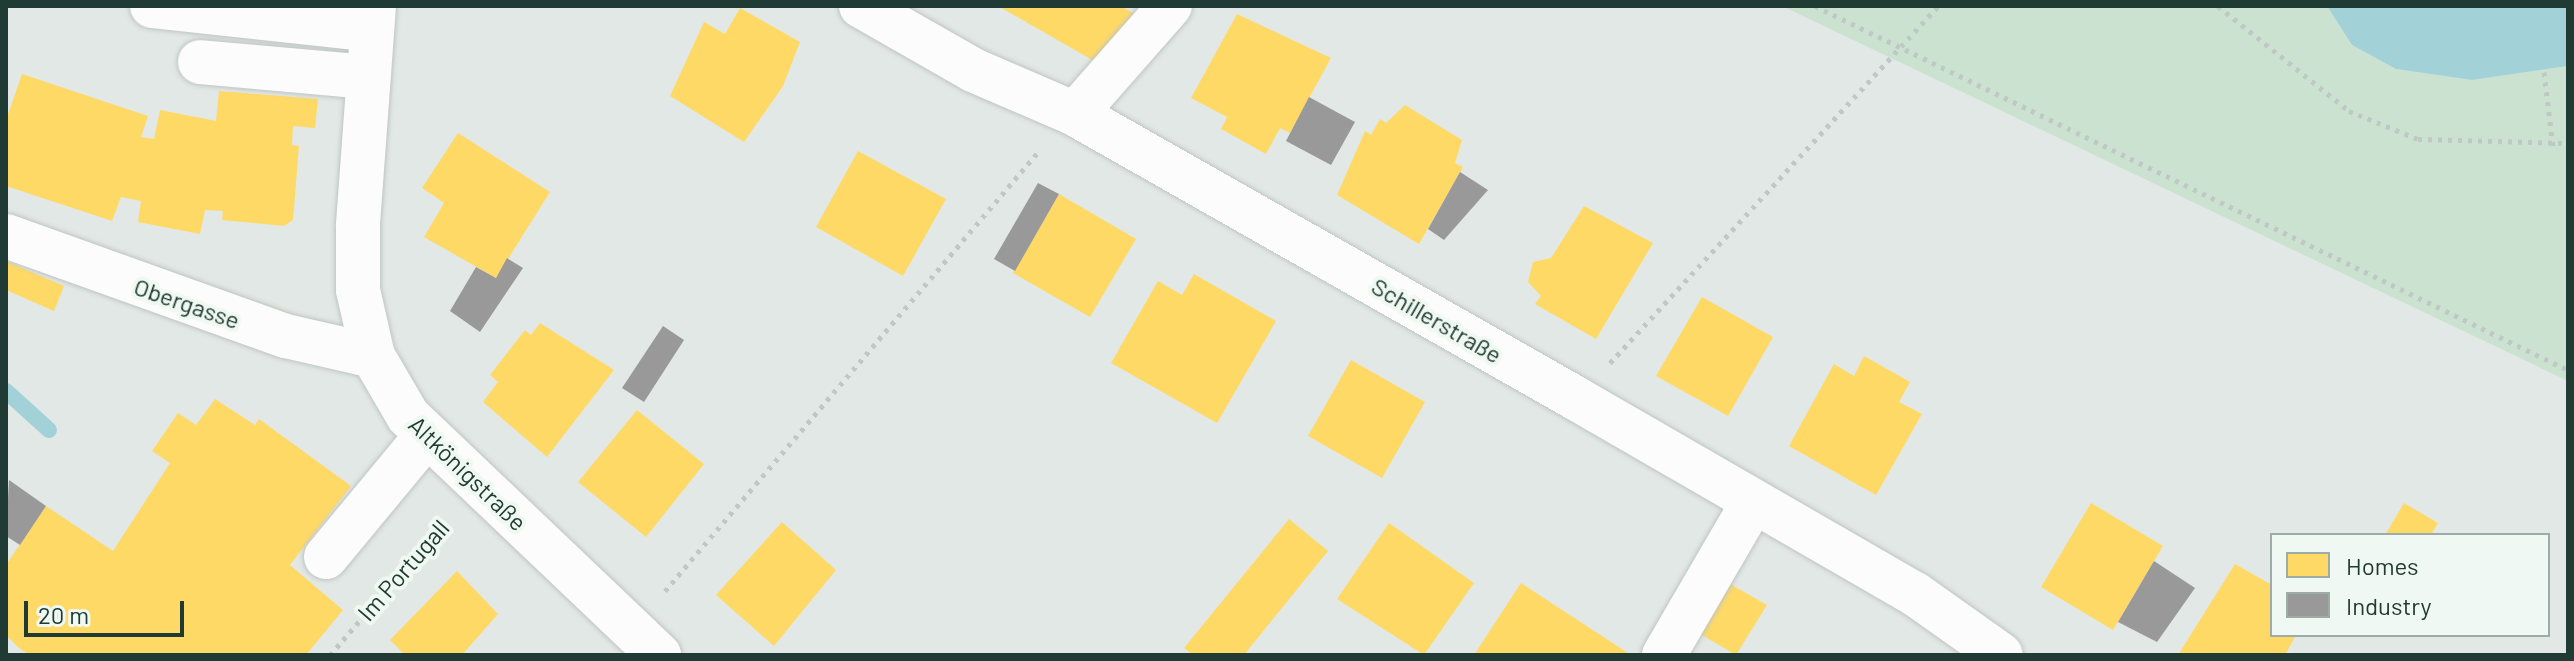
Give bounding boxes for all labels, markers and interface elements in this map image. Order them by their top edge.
street label: Schillerstraße [1367,271,1507,369]
street label: Obergasse [130,272,244,334]
street label: Altkönigstraße [403,410,533,536]
street label: Im Portugall [351,514,455,626]
legend [2270,533,2550,637]
text: Homes [2346,551,2419,580]
scale bar [28,585,188,635]
text: Industry [2346,591,2432,620]
text: 20 m [38,600,89,629]

